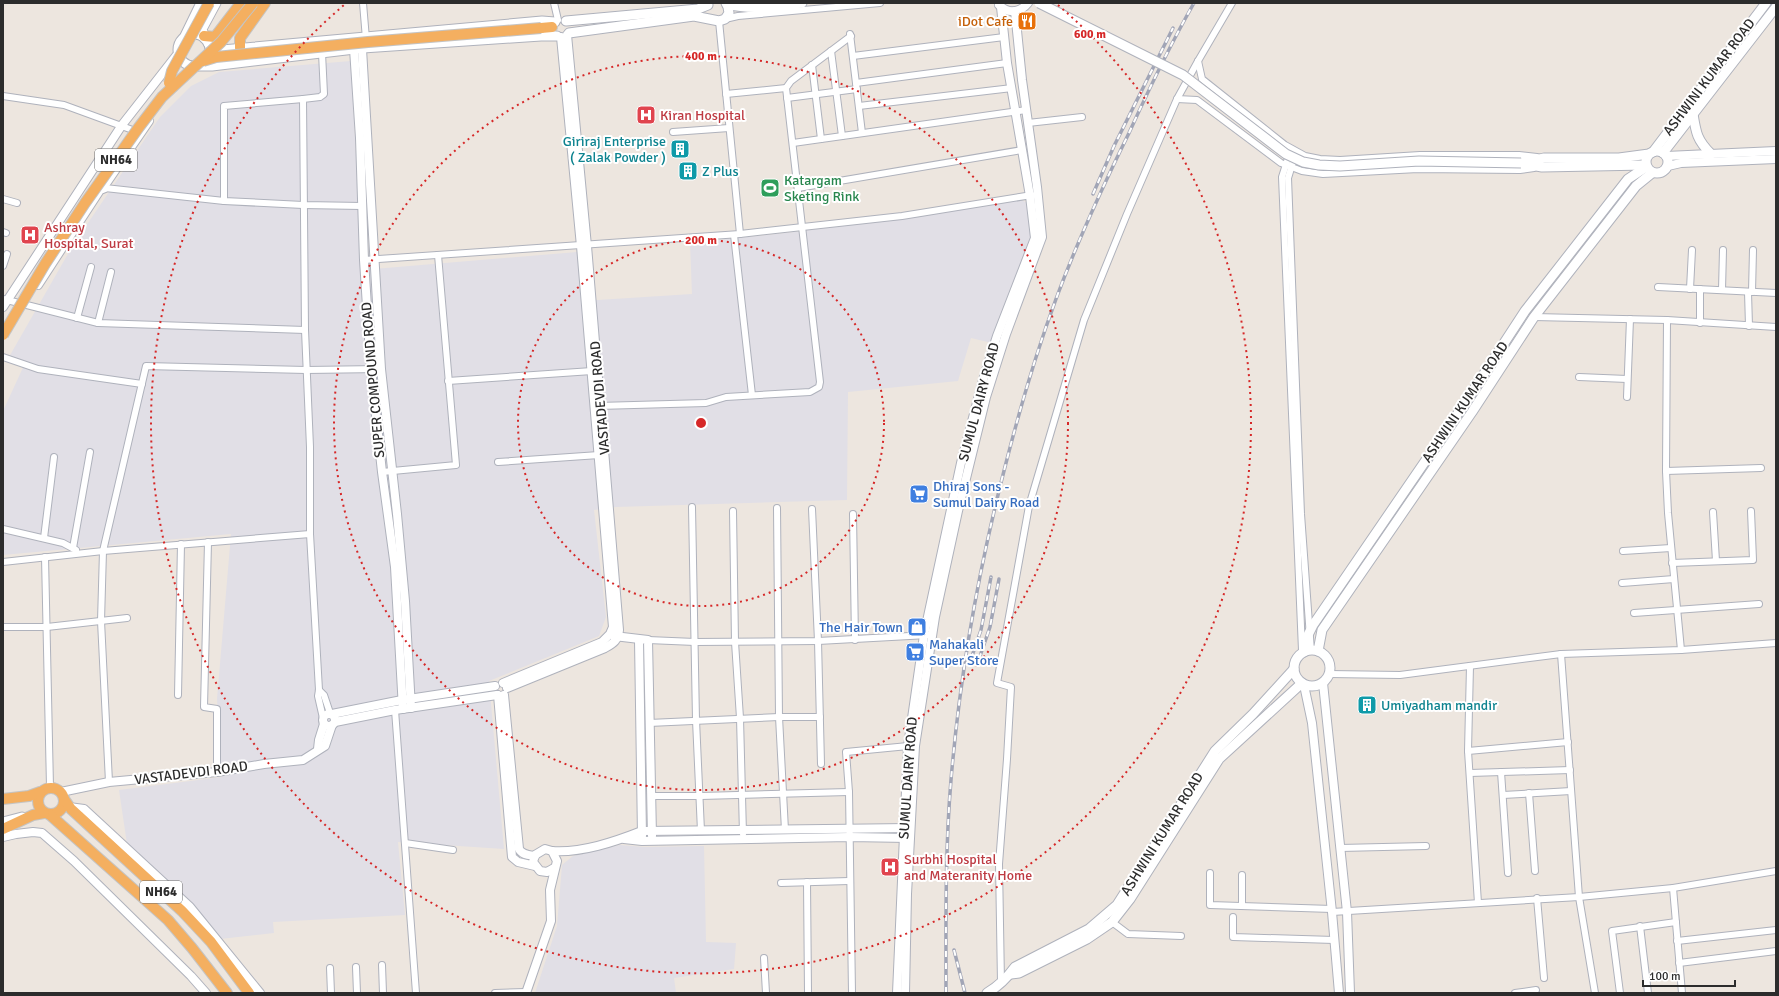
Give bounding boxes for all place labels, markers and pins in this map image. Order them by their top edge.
restaurant icon: iDot Cafe [1016,10,1038,32]
place label: iDot Cafe [958,13,1013,30]
hospital icon: Kiran Hospital [635,104,657,126]
place label: Kiran Hospital [660,107,745,124]
place label: Giriraj Enterprise ( Zalak Powder ) [563,133,666,166]
building icon: Giriraj Enterprise ( Zalak Powder ) [669,138,691,160]
building icon: Z Plus [677,160,699,182]
place label: Z Plus [702,163,739,180]
place label: Katargam Sketing Rink [784,172,859,205]
sports icon: Katargam Sketing Rink [759,177,781,199]
place label: Ashray Hospital, Surat [44,219,133,252]
hospital icon: Ashray Hospital, Surat [19,224,41,246]
centre of rings [694,416,708,430]
place label: Dhiraj Sons - Sumul Dairy Road [933,478,1039,511]
supermarket icon: Dhiraj Sons - Sumul Dairy Road [908,483,930,505]
shop icon: The Hair Town [906,616,928,638]
place label: The Hair Town [819,619,903,636]
place label: Mahakali Super Store [929,636,999,669]
supermarket icon: Mahakali Super Store [904,641,926,663]
building icon: Umiyadham mandir [1356,694,1378,716]
place label: Umiyadham mandir [1381,697,1498,714]
place label: Surbhi Hospital and Materanity Home [904,851,1032,884]
hospital icon: Surbhi Hospital and Materanity Home [879,856,901,878]

